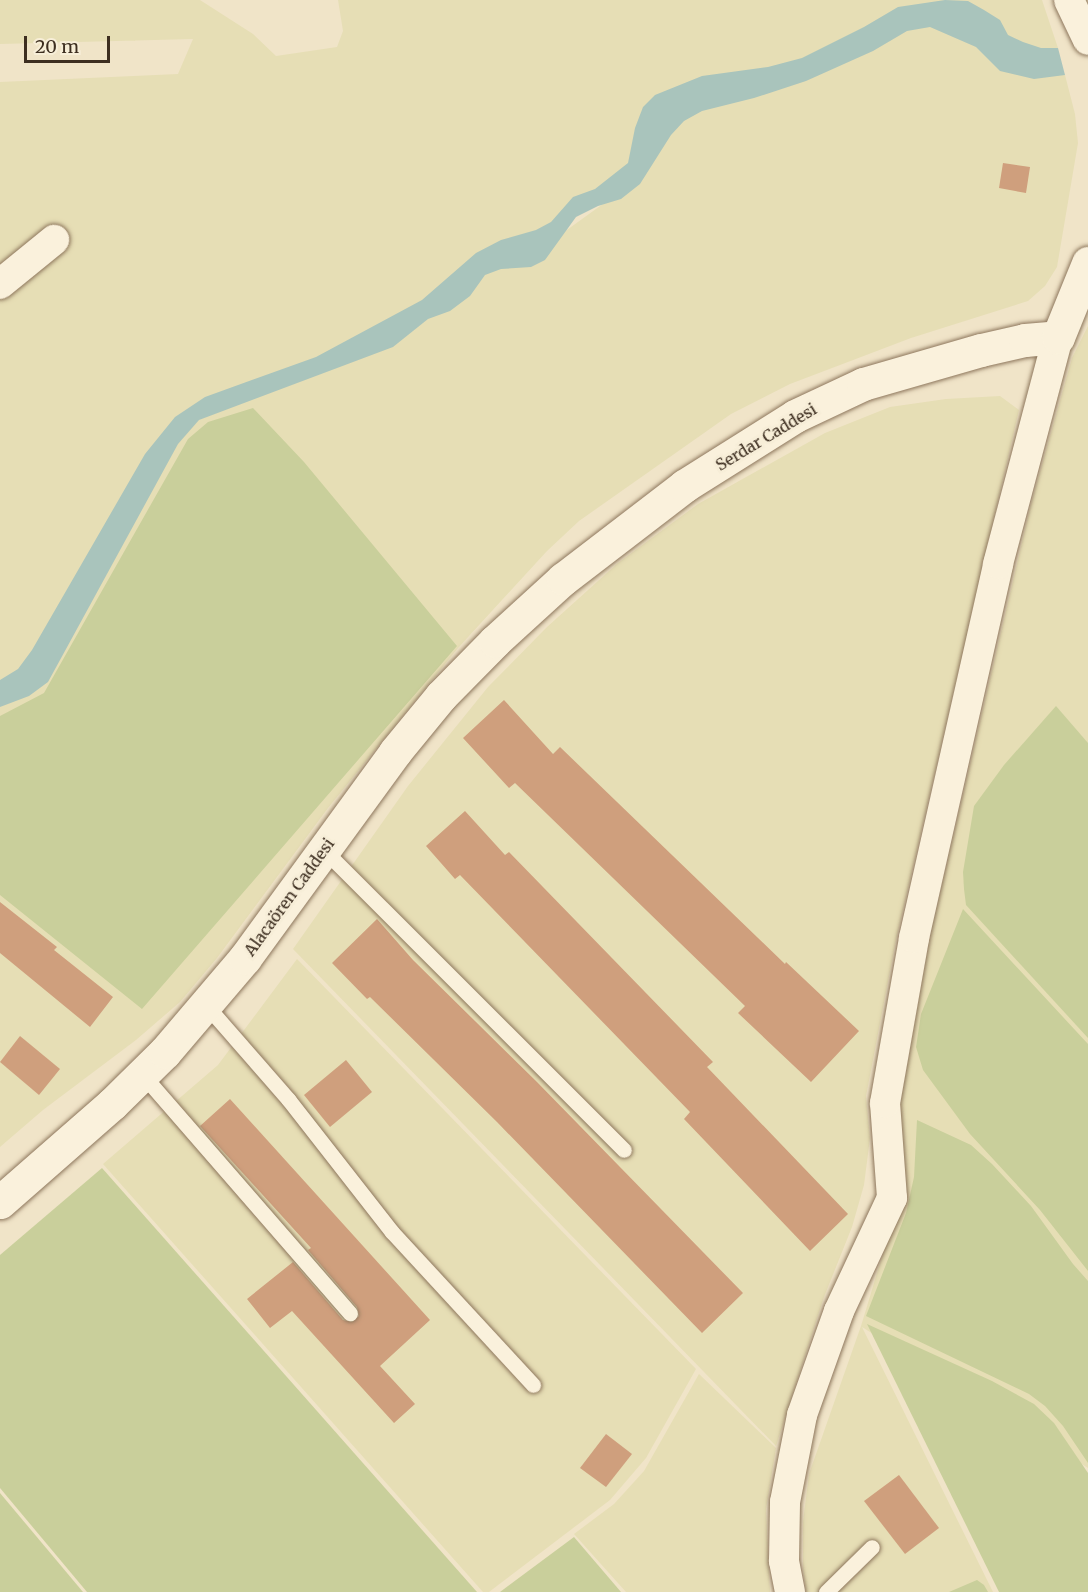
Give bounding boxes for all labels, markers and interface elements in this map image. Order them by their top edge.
scale bar [27,24,112,62]
text: 20 m [35,35,79,58]
street label: Serdar Caddesi [712,399,820,475]
street label: Alacaören Caddesi [240,834,338,960]

